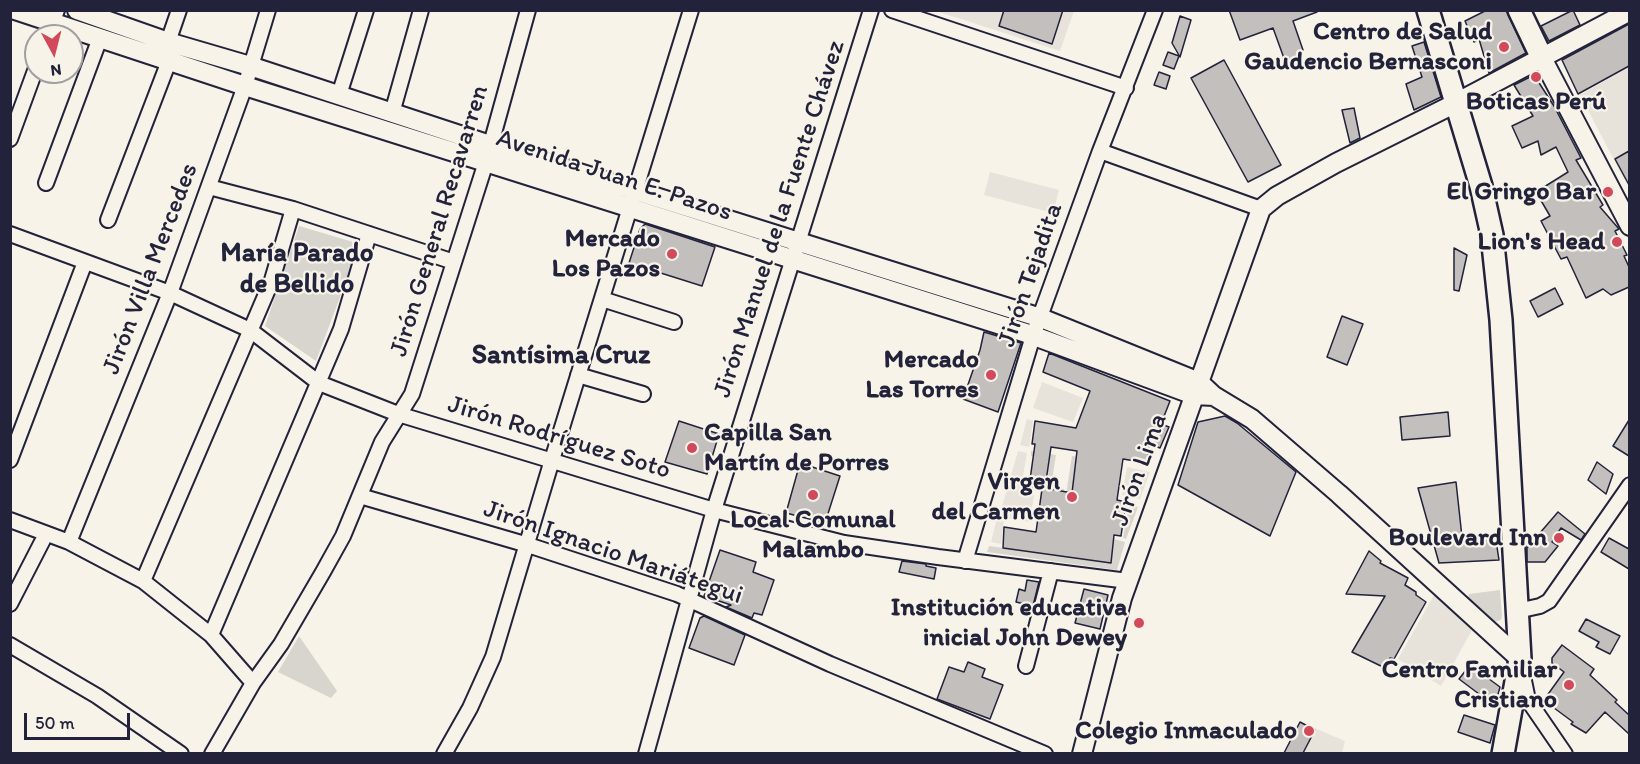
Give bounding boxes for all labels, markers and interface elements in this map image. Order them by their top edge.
place label: Centro de Salud Gaudencio Bernasconi [1244,16,1492,77]
north arrow [24,24,84,84]
street label: Jirón Manuel de la Fuente Chávez [707,36,853,402]
marker: Centro de Salud Gaudencio Bernasconi [1497,40,1511,54]
text: N [49,60,63,80]
marker: Boticas Perú [1529,70,1543,84]
street label: Jirón General Recavarren [384,82,496,360]
place label: Boticas Perú [1466,86,1606,118]
street label: Avenida Juan E. Pazos [492,123,736,229]
street label: Jirón Villa Mercedes [96,159,206,379]
place label: El Gringo Bar [1447,176,1596,208]
marker: El Gringo Bar [1601,185,1615,199]
street label: Jirón Tejadita [992,199,1070,351]
place label: Mercado Los Pazos [552,223,660,284]
place label: Lion's Head [1477,226,1605,258]
marker: Lion's Head [1610,235,1624,249]
district label: María Parado de Bellido [220,238,374,301]
marker: Mercado Los Pazos [665,247,679,261]
district label: Santísima Cruz [472,340,650,372]
place label: Mercado Las Torres [865,344,979,406]
marker: Mercado Las Torres [984,368,998,382]
street label: Jirón Rodríguez Soto [444,389,674,487]
street label: Jirón Lima [1105,410,1175,530]
place label: Capilla San Martín de Porres [704,417,889,478]
marker: Capilla San Martín de Porres [685,441,699,455]
place label: Virgen del Carmen [932,466,1060,528]
marker: Local Comunal Malambo [806,488,820,502]
marker: Virgen del Carmen [1065,490,1079,504]
street label: Jirón Ignacio Mariátegui [479,494,747,612]
place label: Local Comunal Malambo [730,504,896,566]
place label: Boulevard Inn [1388,522,1547,554]
marker: Boulevard Inn [1552,531,1566,545]
place label: Institución educativa inicial John Dewey [891,592,1127,654]
marker: Institución educativa inicial John Dewey [1132,616,1146,630]
place label: Centro Familiar Cristiano [1382,654,1557,716]
marker: Centro Familiar Cristiano [1562,678,1576,692]
scale bar [27,701,134,739]
text: 50 m [35,712,75,734]
place label: Colegio Inmaculado [1075,715,1297,747]
marker: Colegio Inmaculado [1302,724,1316,738]

